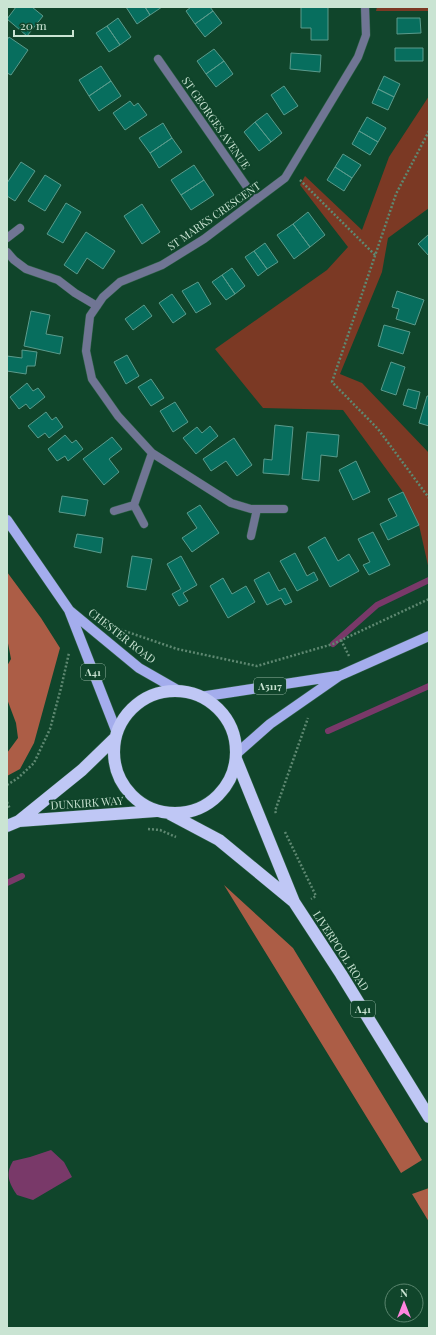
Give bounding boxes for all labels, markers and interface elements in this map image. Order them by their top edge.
scale bar [14,12,73,38]
text: 20 m [20,17,47,33]
street label: ST GEORGES AVENUE [179,74,254,172]
street label: ST MARKS CRESCENT [164,178,264,253]
street label: CHESTER ROAD [86,605,159,667]
road number: A41 [81,664,105,680]
road number: A5117 [254,678,286,694]
street label: DUNKIRK WAY [50,792,124,813]
street label: LIVERPOOL ROAD [310,908,373,994]
road number: A41 [351,1001,375,1017]
north arrow [384,1283,424,1323]
text: N [400,1285,408,1300]

